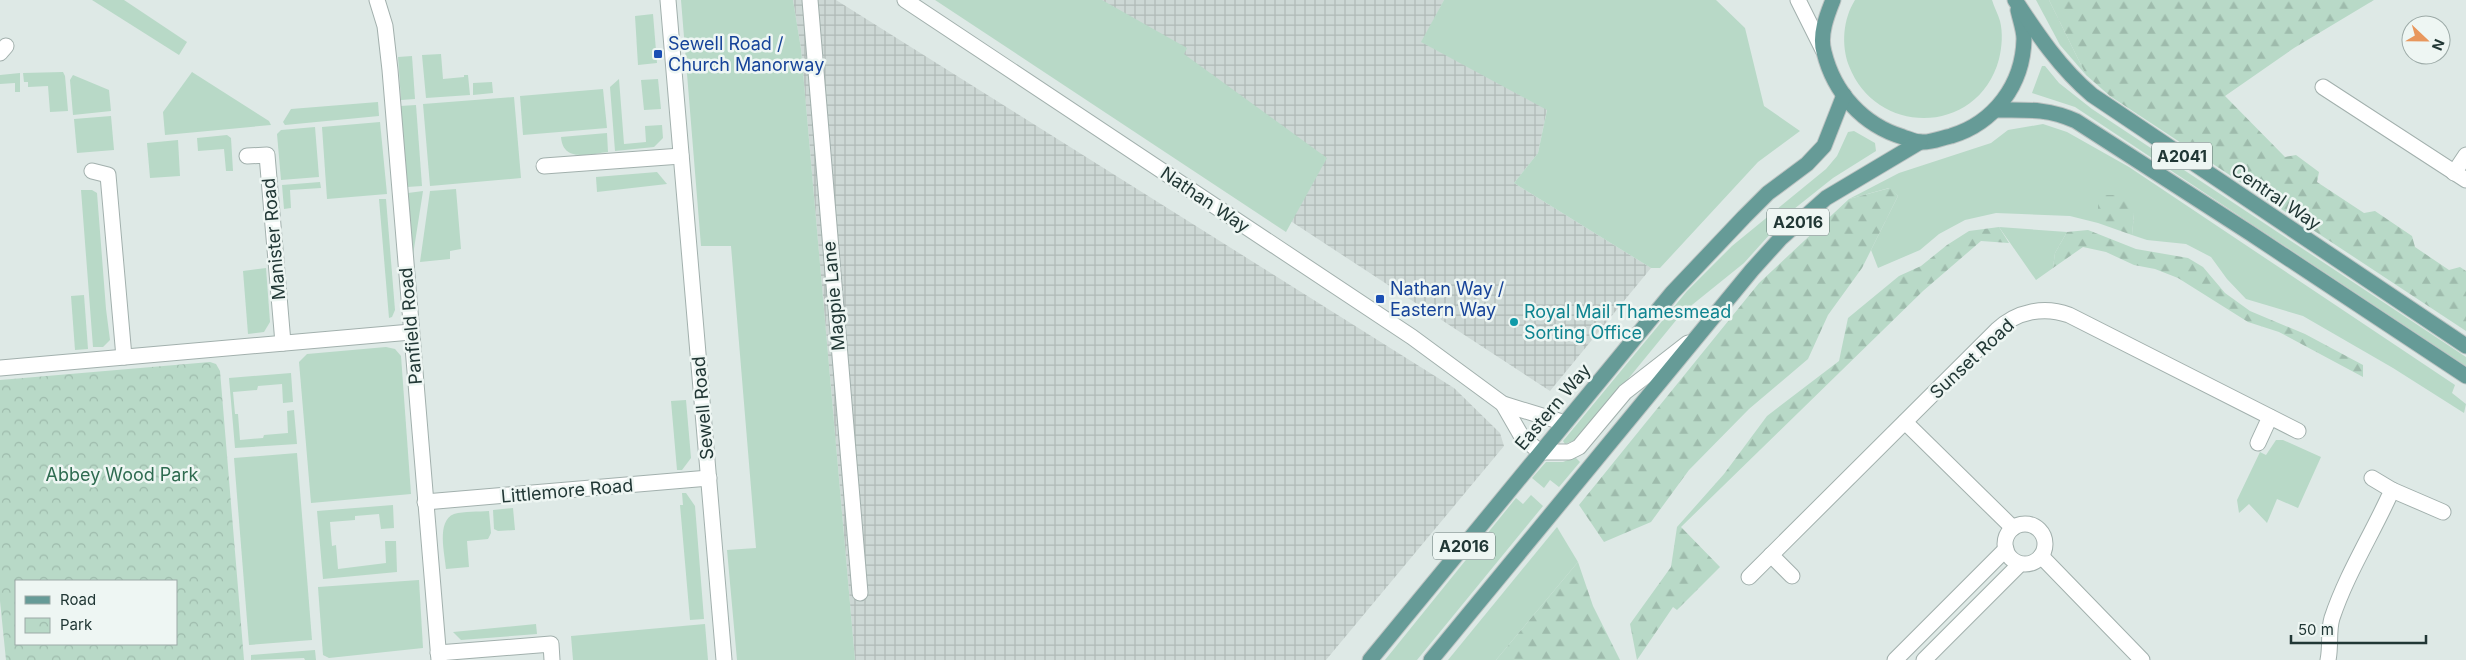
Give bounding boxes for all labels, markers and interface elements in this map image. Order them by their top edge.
north arrow [2401,15,2451,65]
place label: Sewell Road / Church Manorway [668,33,824,75]
text: N [2429,37,2448,53]
marker: Sewell Road / Church Manorway [652,48,664,60]
road number: A2041 [2152,142,2212,170]
street label: Central Way [2228,159,2325,234]
street label: Nathan Way [1157,162,1254,237]
street label: Manister Road [258,177,289,301]
road number: A2016 [1767,208,1829,236]
street label: Magpie Lane [818,240,849,352]
street label: Panfield Road [395,267,426,386]
place label: Nathan Way / Eastern Way [1390,278,1505,320]
marker: Nathan Way / Eastern Way [1374,293,1386,305]
place label: Royal Mail Thamesmead Sorting Office [1524,301,1731,343]
street label: Sunset Road [1925,314,2018,403]
marker: Royal Mail Thamesmead Sorting Office [1508,316,1520,328]
street label: Sewell Road [688,355,717,461]
street label: Eastern Way [1510,359,1595,454]
park label: Abbey Wood Park [46,464,199,485]
street label: Littlemore Road [500,474,634,507]
road number: A2016 [1433,532,1495,560]
legend [15,580,178,645]
text: Road [60,590,96,609]
scale bar [2291,612,2426,644]
text: Park [60,615,93,634]
text: 50 m [2298,620,2334,639]

